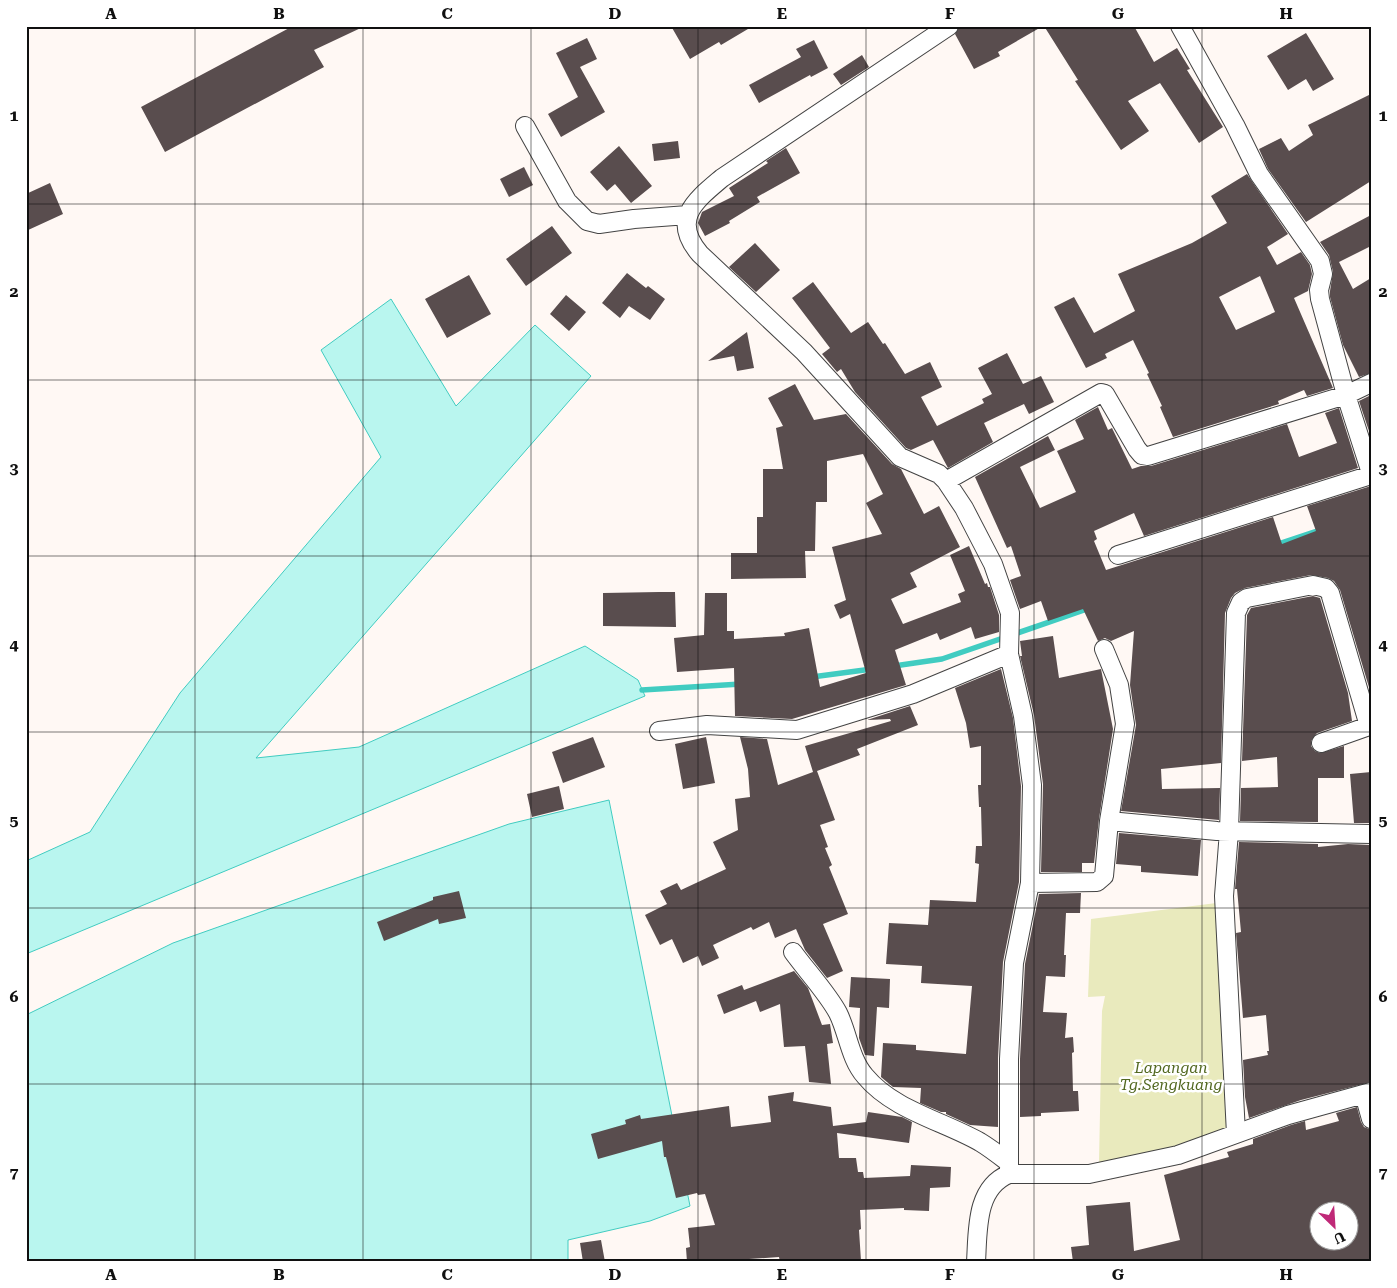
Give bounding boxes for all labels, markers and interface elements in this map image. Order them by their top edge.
text: A [105,4,117,23]
text: B [273,4,285,23]
text: C [441,4,453,23]
text: D [609,4,622,23]
text: E [777,4,787,23]
text: F [945,4,955,23]
text: G [1112,4,1125,23]
text: H [1279,4,1293,23]
text: 1 [10,106,19,125]
text: 1 [1379,106,1388,125]
text: 2 [10,282,19,301]
text: 2 [1379,282,1388,301]
text: 3 [10,459,19,478]
text: 3 [1379,459,1388,478]
text: 4 [10,635,19,654]
text: 4 [1379,635,1388,654]
text: 5 [10,811,19,830]
text: 5 [1379,811,1388,830]
text: 6 [10,987,19,1006]
text: 6 [1379,987,1388,1006]
park label: Lapangan Tg.Sengkuang [1120,1059,1222,1094]
text: 7 [10,1163,19,1182]
text: 7 [1379,1163,1388,1182]
north arrow [1310,1200,1360,1250]
text: U [1331,1228,1348,1247]
text: A [105,1265,117,1284]
text: B [273,1265,285,1284]
text: C [441,1265,453,1284]
text: D [609,1265,622,1284]
text: E [777,1265,787,1284]
text: F [945,1265,955,1284]
text: G [1112,1265,1125,1284]
text: H [1279,1265,1293,1284]

